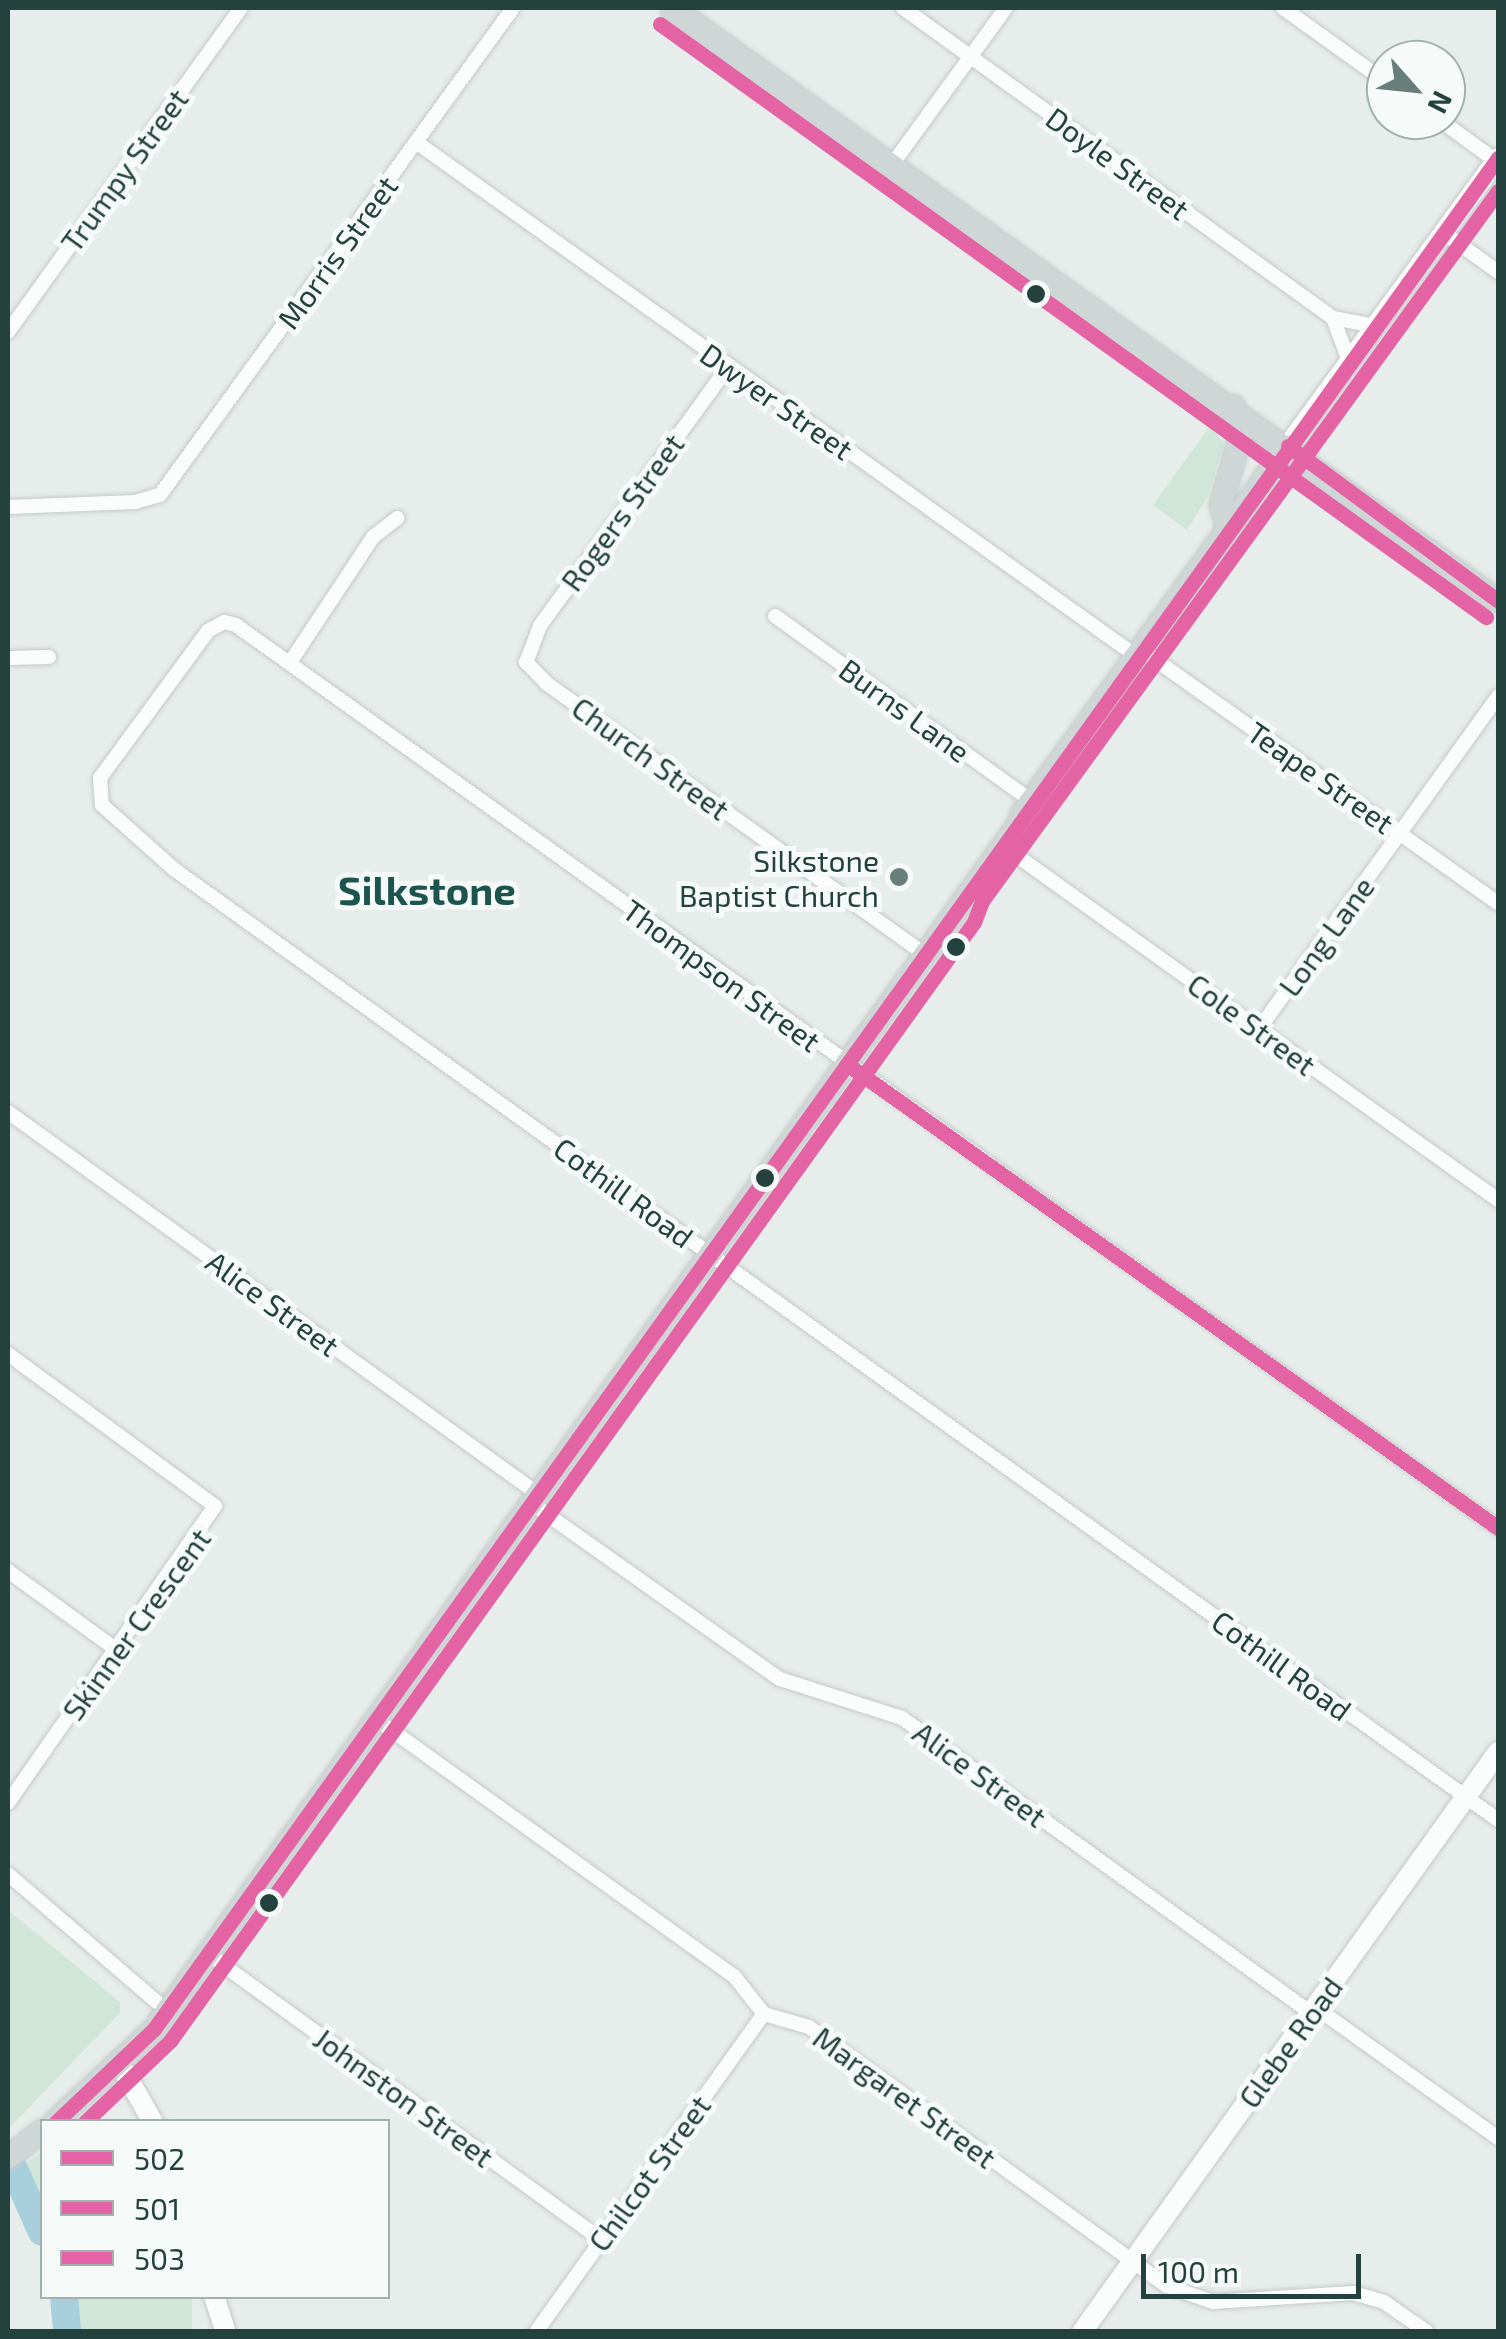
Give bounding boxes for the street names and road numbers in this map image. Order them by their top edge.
street label: Trumpy Street [53,81,195,259]
street label: Doyle Street [1040,99,1196,227]
street label: Morris Street [269,169,405,335]
street label: Dwyer Street [694,335,860,467]
street label: Rogers Street [553,426,691,598]
street label: Burns Lane [833,651,977,769]
street label: Church Street [565,689,737,827]
street label: Teape Street [1241,713,1401,841]
street label: Long Lane [1271,869,1381,1003]
street label: Thompson Street [616,891,828,1059]
street label: Cole Street [1181,966,1323,1082]
street label: Cothill Road [547,1129,701,1255]
street label: Alice Street [199,1243,347,1363]
street label: Skinner Crescent [54,1521,218,1727]
street label: Cothill Road [1205,1602,1359,1728]
street label: Alice Street [906,1714,1054,1834]
street label: Glebe Road [1231,1970,1349,2114]
street label: Margaret Street [807,2019,1003,2175]
street label: Johnston Street [307,2020,501,2174]
street label: Chilcot Street [580,2088,718,2258]

